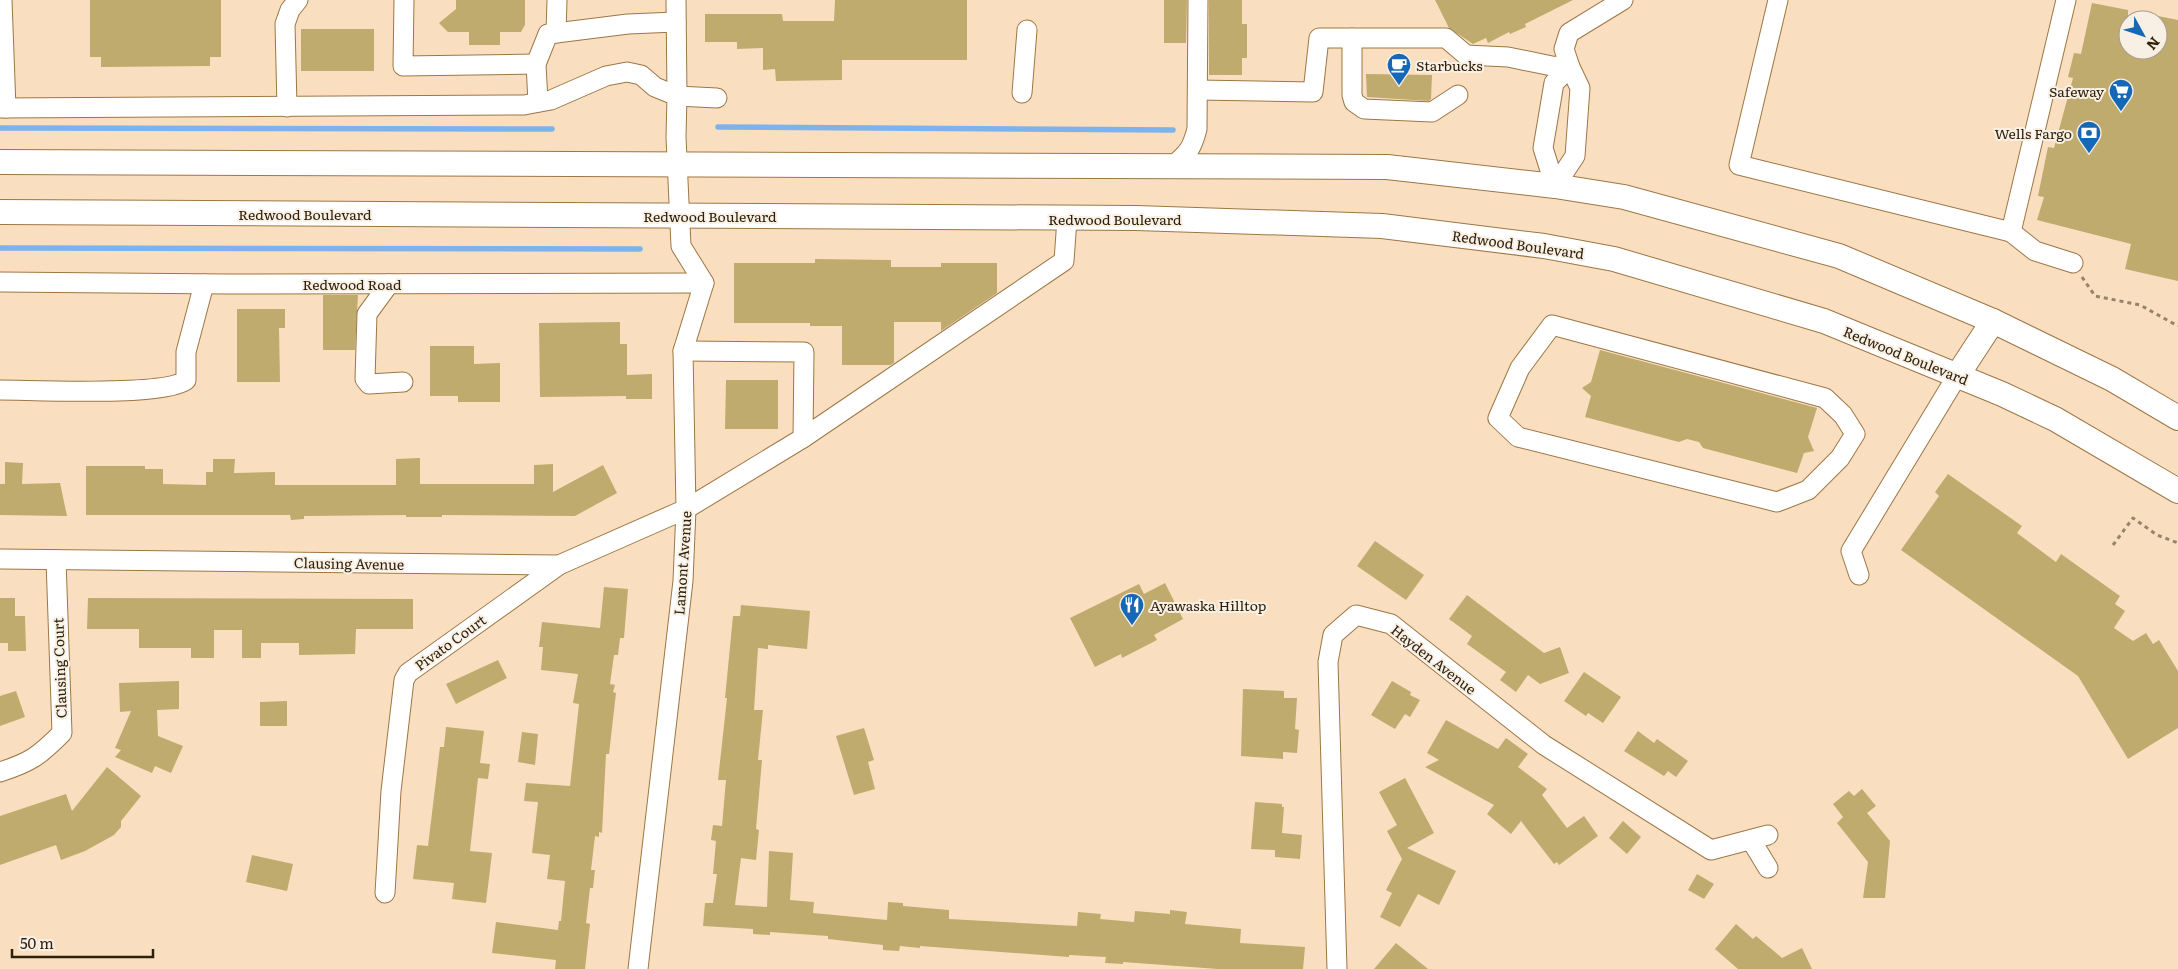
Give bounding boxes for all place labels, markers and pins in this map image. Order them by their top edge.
cafe icon: Starbucks [1386,52,1412,86]
place label: Starbucks [1416,55,1483,75]
supermarket icon: Safeway [2108,78,2134,112]
place label: Safeway [2049,81,2105,101]
bank icon: Wells Fargo [2076,120,2102,154]
place label: Wells Fargo [1995,123,2072,143]
restaurant icon: Ayawaska Hilltop [1119,592,1145,626]
place label: Ayawaska Hilltop [1150,595,1266,615]

